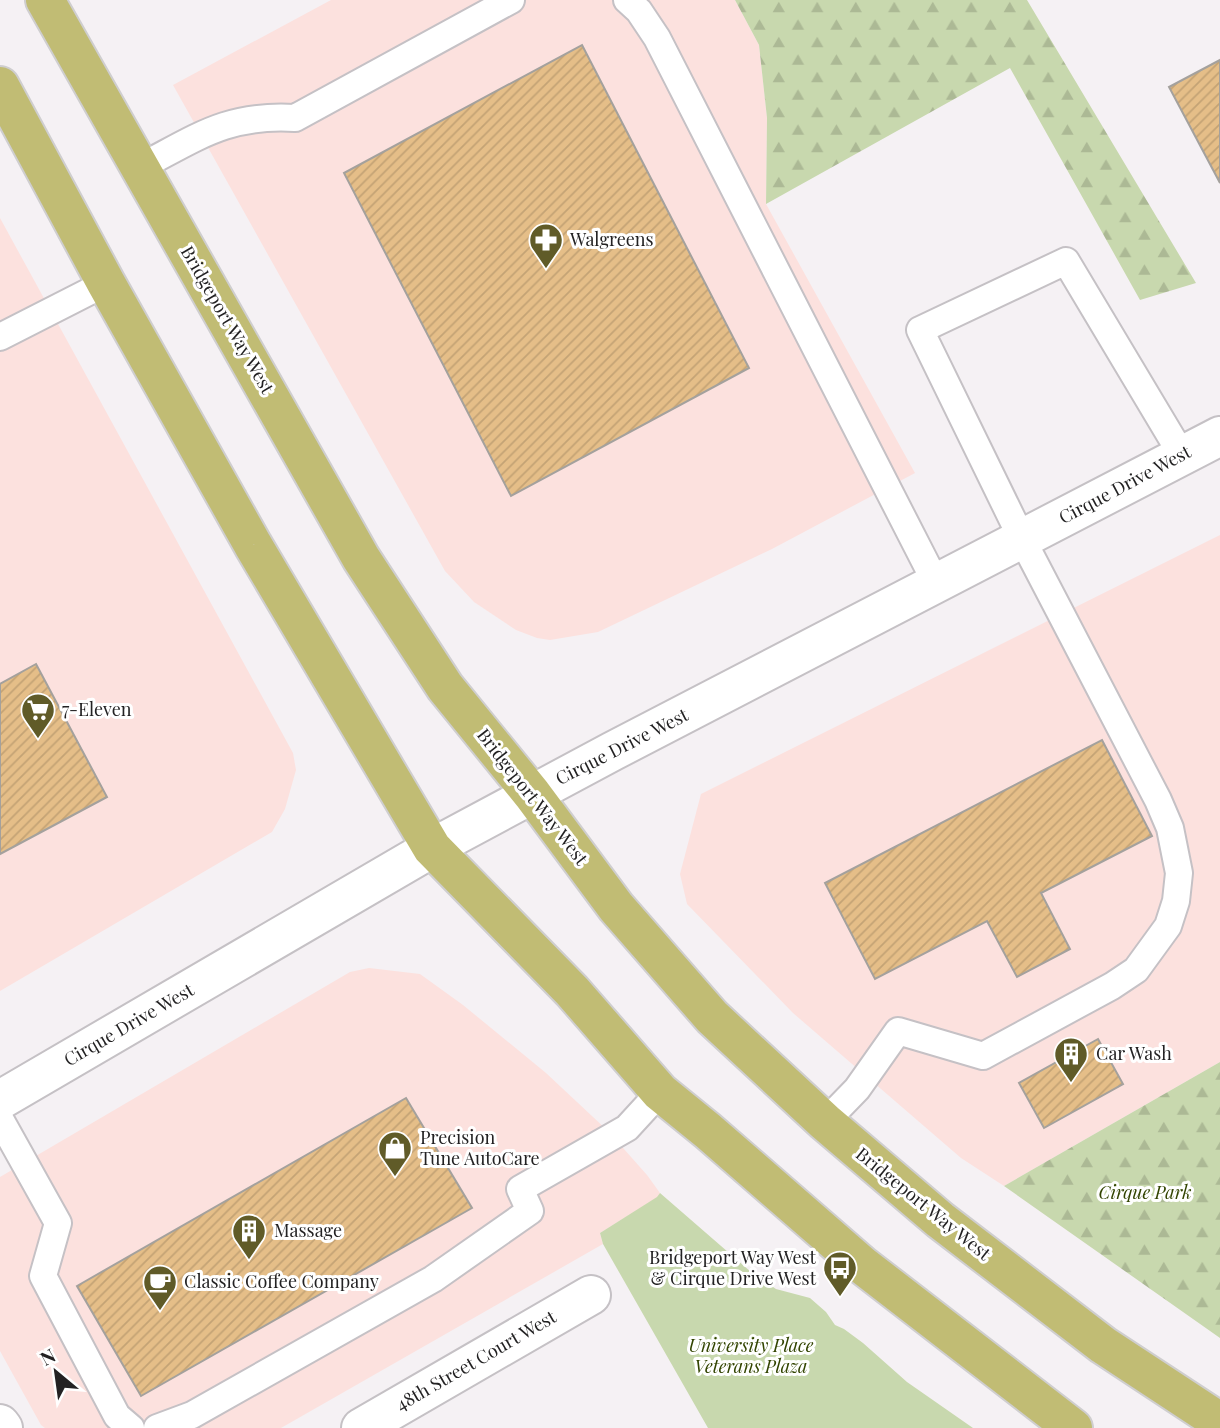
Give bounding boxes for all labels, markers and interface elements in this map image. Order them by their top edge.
pharmacy icon: Walgreens [527,221,565,270]
place label: Walgreens [569,227,654,251]
street label: Bridgeport Way West [176,241,280,398]
street label: Cirque Drive West [1054,439,1195,529]
supermarket icon: 7-Eleven [19,691,57,740]
place label: 7-Eleven [62,697,132,721]
street label: Cirque Drive West [551,702,693,790]
street label: Bridgeport Way West [472,723,594,870]
street label: Cirque Drive West [59,977,198,1071]
building icon: Car Wash [1052,1035,1090,1084]
place label: Car Wash [1096,1041,1172,1065]
place label: Precision Tune AutoCare [420,1125,540,1170]
shop icon: Precision Tune AutoCare [376,1129,414,1178]
street label: Bridgeport Way West [851,1141,997,1265]
park label: Cirque Park [1098,1180,1192,1204]
building icon: Massage [230,1212,268,1261]
place label: Massage [274,1218,342,1242]
place label: Bridgeport Way West & Cirque Drive West [649,1245,817,1290]
bus stop icon: Bridgeport Way West & Cirque Drive West [821,1249,859,1298]
cafe icon: Classic Coffee Company [141,1263,179,1312]
place label: Classic Coffee Company [184,1269,379,1293]
street label: 48th Street Court West [391,1304,561,1416]
park label: University Place Veterans Plaza [688,1333,814,1378]
north arrow [21,1337,91,1407]
text: N [35,1341,60,1371]

